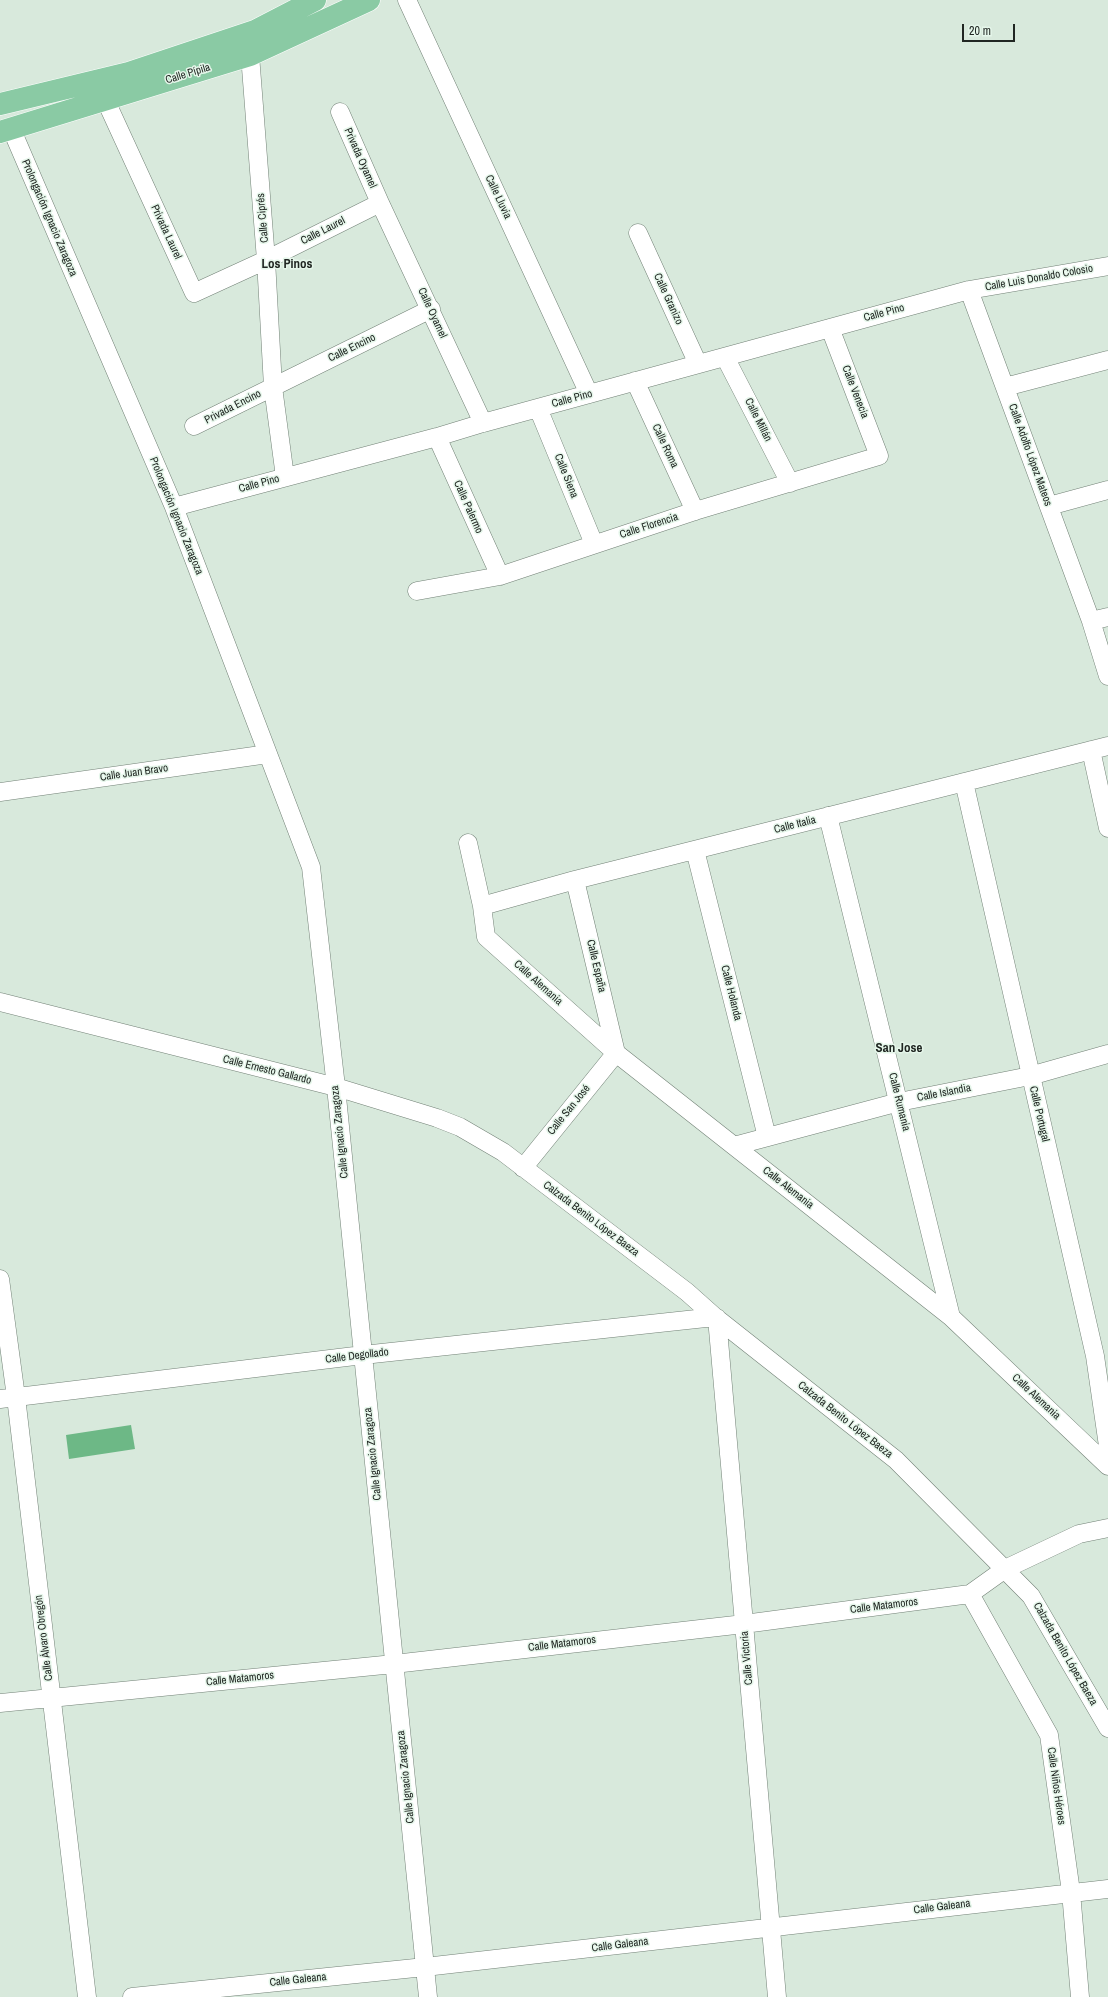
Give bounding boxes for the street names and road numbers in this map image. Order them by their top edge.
street label: Calle Pípila [164,61,212,87]
street label: Privada Oyamel [341,126,379,190]
street label: Prolongación Ignacio Zaragoza [18,157,80,279]
street label: Calle Lluvia [482,173,514,221]
street label: Calle Ciprés [254,193,272,243]
street label: Privada Laurel [148,203,184,261]
street label: Calle Laurel [299,214,347,248]
street label: Calle Luis Donaldo Colosio [984,262,1094,294]
street label: Calle Granizo [650,271,686,327]
street label: Calle Oyamel [415,286,449,340]
street label: Calle Pino [862,301,906,325]
street label: Calle Encino [326,331,378,365]
street label: Calle Venecia [839,364,871,420]
street label: Privada Encino [203,387,263,427]
street label: Calle Pino [550,387,594,411]
street label: Calle Millán [741,396,775,444]
street label: Calle Adolfo López Mateos [1005,402,1055,508]
street label: Calle Roma [649,422,681,470]
street label: Calle Siena [551,452,581,500]
street label: Prolongación Ignacio Zaragoza [146,455,206,577]
street label: Calle Pino [237,472,281,496]
street label: Calle Palermo [450,478,486,536]
street label: Calle Florencia [618,510,680,542]
street label: Calle Juan Bravo [99,762,169,784]
street label: Calle Italia [773,813,817,837]
street label: Calle España [584,938,608,994]
street label: Calle Alemania [511,958,565,1008]
street label: Calle Holanda [718,964,744,1022]
street label: Calle Ernesto Gallardo [221,1053,313,1087]
street label: Calle Rumania [885,1071,913,1133]
street label: Calle Islandia [916,1081,972,1105]
street label: Calle San José [545,1082,593,1138]
street label: Calle Ignacio Zaragoza [329,1085,351,1179]
street label: Calle Portugal [1026,1085,1052,1143]
street label: Calle Alemania [760,1164,816,1212]
street label: Calzada Benito López Baeza [540,1179,642,1259]
street label: Calle Degollado [325,1346,389,1366]
street label: Calle Alemania [1009,1371,1063,1423]
street label: Calzada Benito López Baeza [795,1379,895,1461]
street label: Calle Ignacio Zaragoza [362,1407,384,1501]
street label: Calle Álvaro Obregón [32,1594,56,1682]
street label: Calle Matamoros [849,1595,919,1617]
street label: Calzada Benito López Baeza [1030,1600,1100,1708]
street label: Calle Victoria [738,1631,756,1685]
street label: Calle Matamoros [527,1633,597,1655]
street label: Calle Matamoros [205,1669,275,1689]
street label: Calle Ignacio Zaragoza [395,1730,417,1824]
street label: Calle Niños Héroes [1044,1746,1068,1826]
street label: Calle Galeana [913,1897,971,1917]
street label: Calle Galeana [591,1935,649,1955]
street label: Calle Galeana [269,1970,327,1990]

